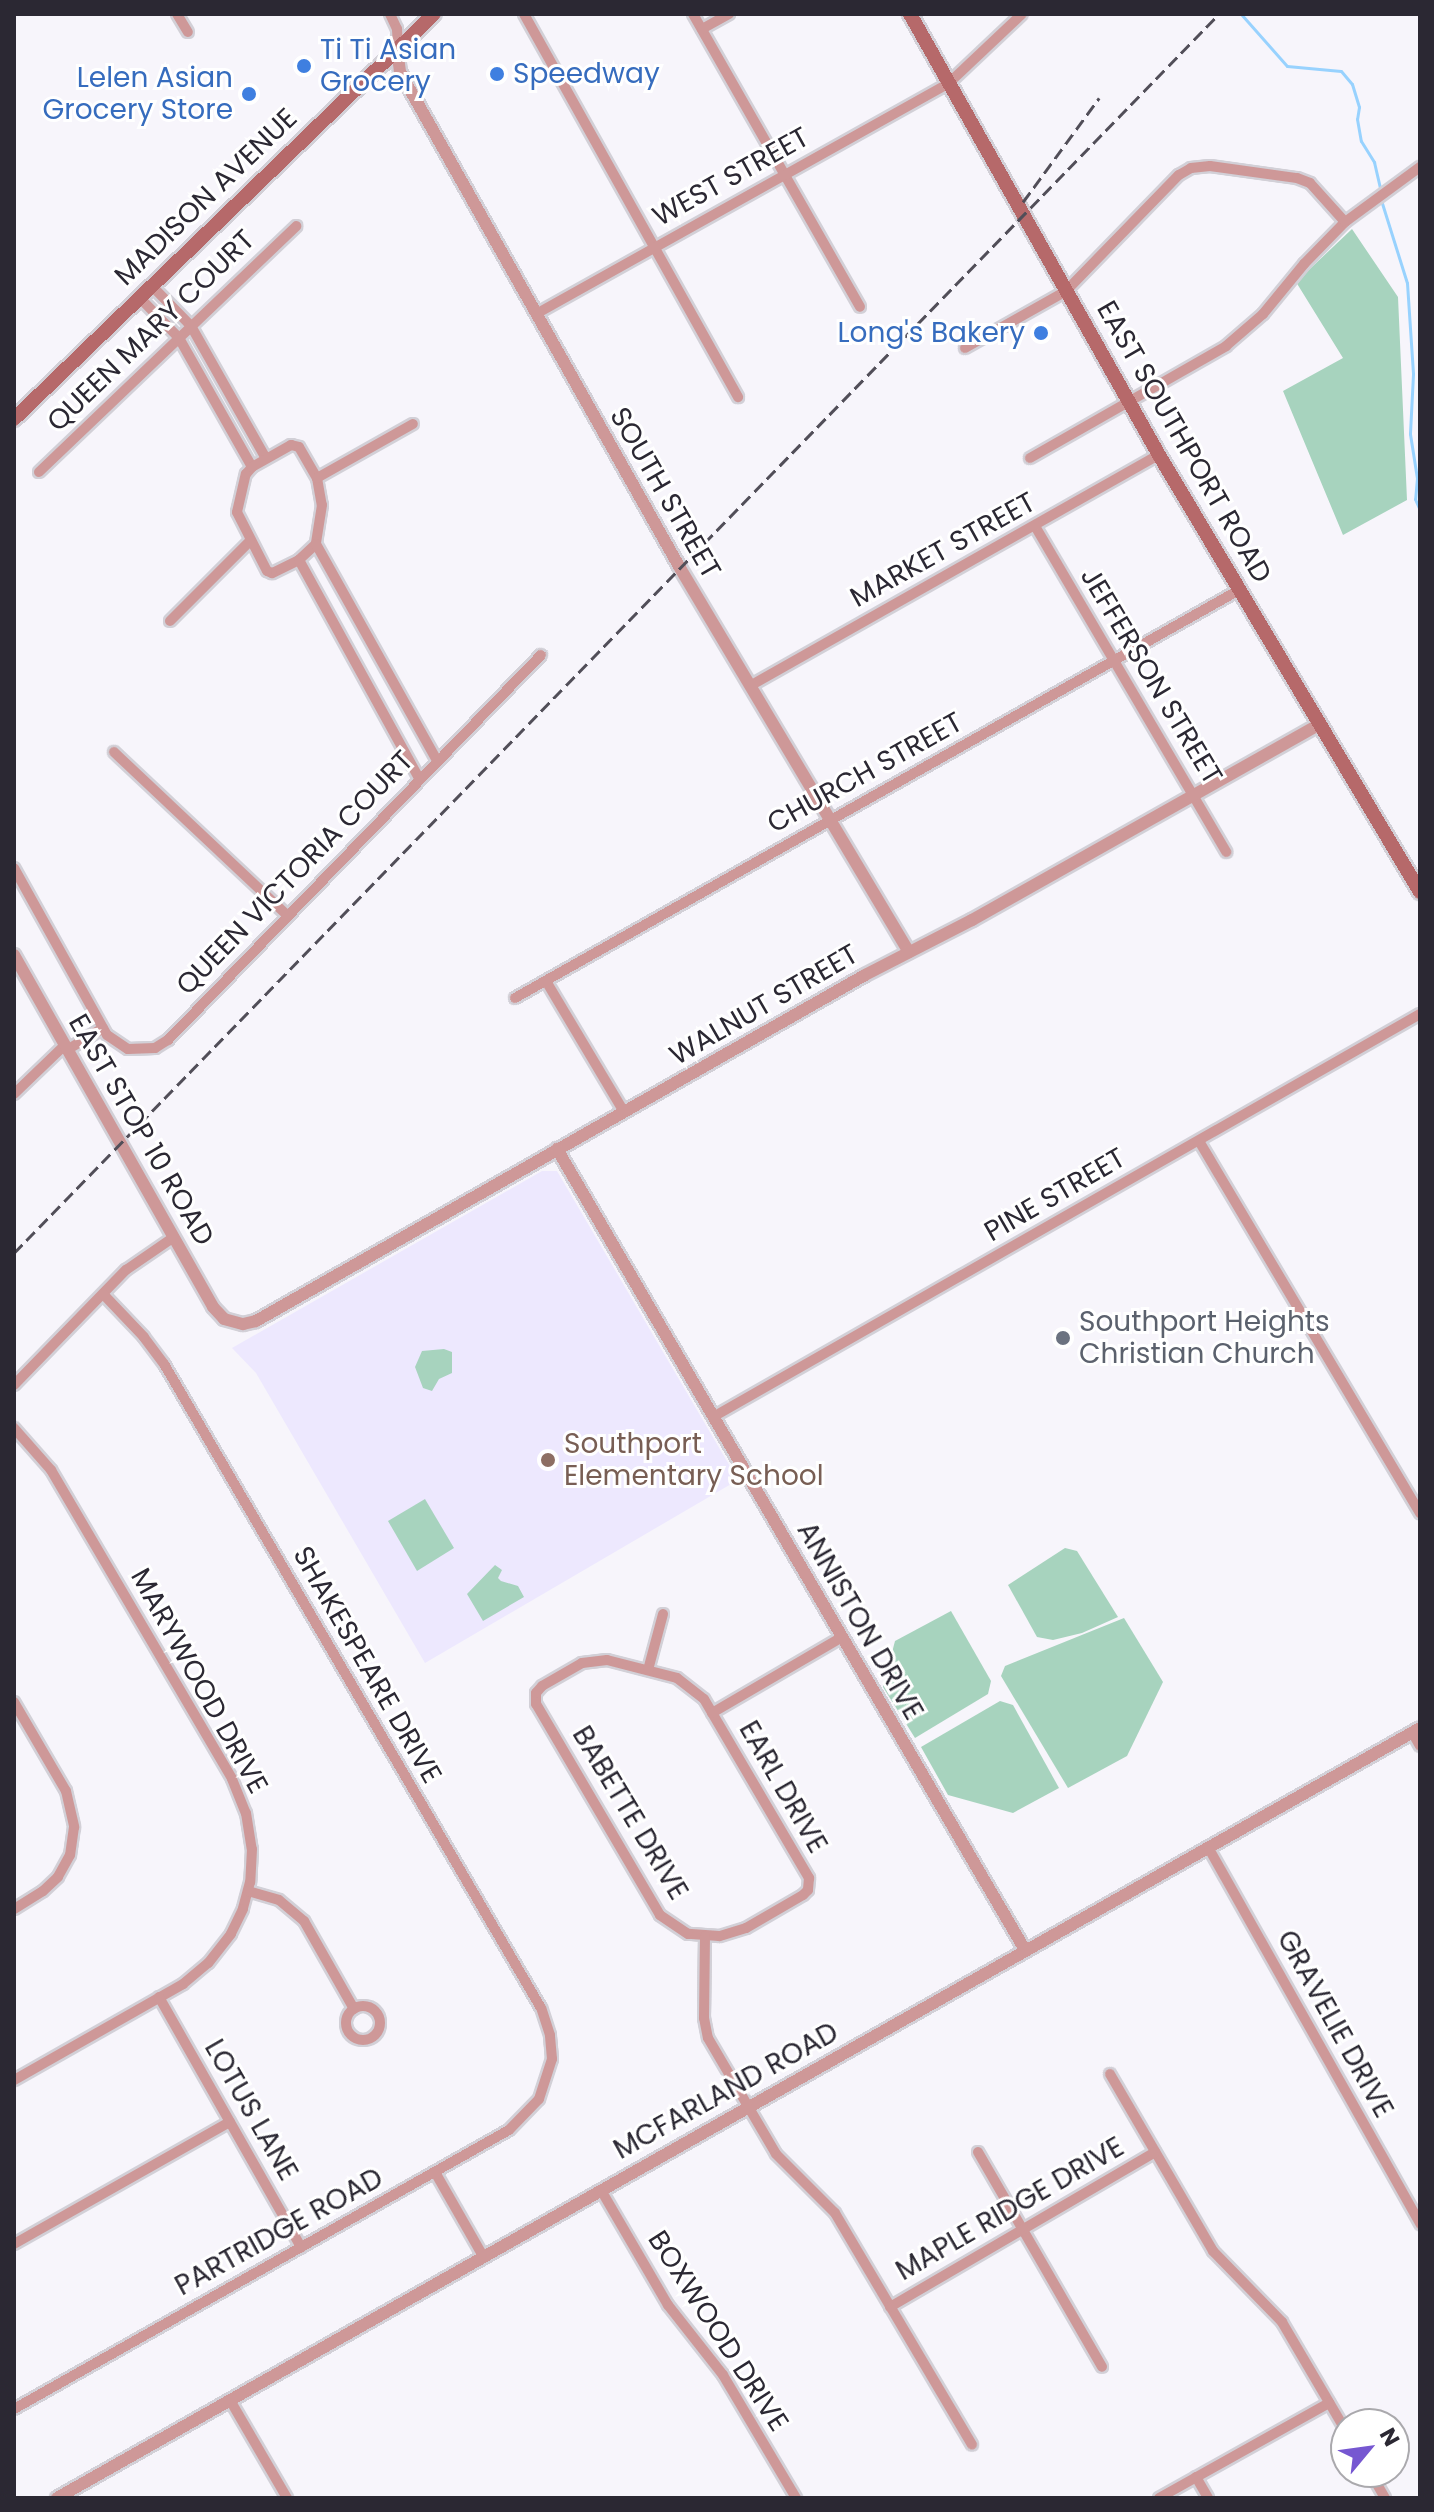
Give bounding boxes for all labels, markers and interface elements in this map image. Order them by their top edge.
place label: Ti Ti Asian Grocery [320,33,456,99]
marker: Ti Ti Asian Grocery [295,57,313,75]
place label: Speedway [513,57,660,91]
place label: Lelen Asian Grocery Store [42,61,233,127]
marker: Speedway [488,65,506,83]
marker: Lelen Asian Grocery Store [240,85,258,103]
street label: MADISON AVENUE [108,101,304,293]
street label: WEST STREET [647,120,815,234]
street label: QUEEN MARY COURT [40,223,262,439]
street label: EAST SOUTHPORT ROAD [1090,295,1278,589]
place label: Long's Bakery [838,316,1025,350]
marker: Long's Bakery [1032,324,1050,342]
street label: SOUTH STREET [602,402,728,584]
street label: MARKET STREET [845,485,1041,615]
street label: JEFFERSON STREET [1073,562,1229,790]
street label: CHURCH STREET [762,705,968,841]
street label: QUEEN VICTORIA COURT [170,744,420,1002]
street label: WALNUT STREET [664,937,864,1073]
street label: EAST STOP 10 ROAD [61,1008,221,1252]
street label: PINE STREET [979,1141,1131,1249]
place label: Southport Heights Christian Church [1079,1305,1330,1371]
marker: Southport Heights Christian Church [1054,1329,1072,1347]
place label: Southport Elementary School [564,1427,824,1493]
marker: Southport Elementary School [539,1451,557,1469]
street label: ANNISTON DRIVE [790,1516,930,1726]
street label: SHAKESPEARE DRIVE [286,1541,448,1789]
street label: MARYWOOD DRIVE [123,1563,275,1799]
street label: EARL DRIVE [732,1715,834,1859]
street label: BABETTE DRIVE [565,1720,695,1906]
street label: GRAVELIE DRIVE [1270,1925,1400,2123]
street label: MCFARLAND ROAD [608,2015,844,2167]
street label: LOTUS LANE [197,2034,305,2186]
street label: MAPLE RIDGE DRIVE [890,2130,1130,2288]
street label: PARTRIDGE ROAD [169,2161,389,2303]
street label: BOXWOOD DRIVE [641,2224,795,2438]
north arrow [1330,2408,1410,2488]
text: N [1372,2422,1407,2452]

